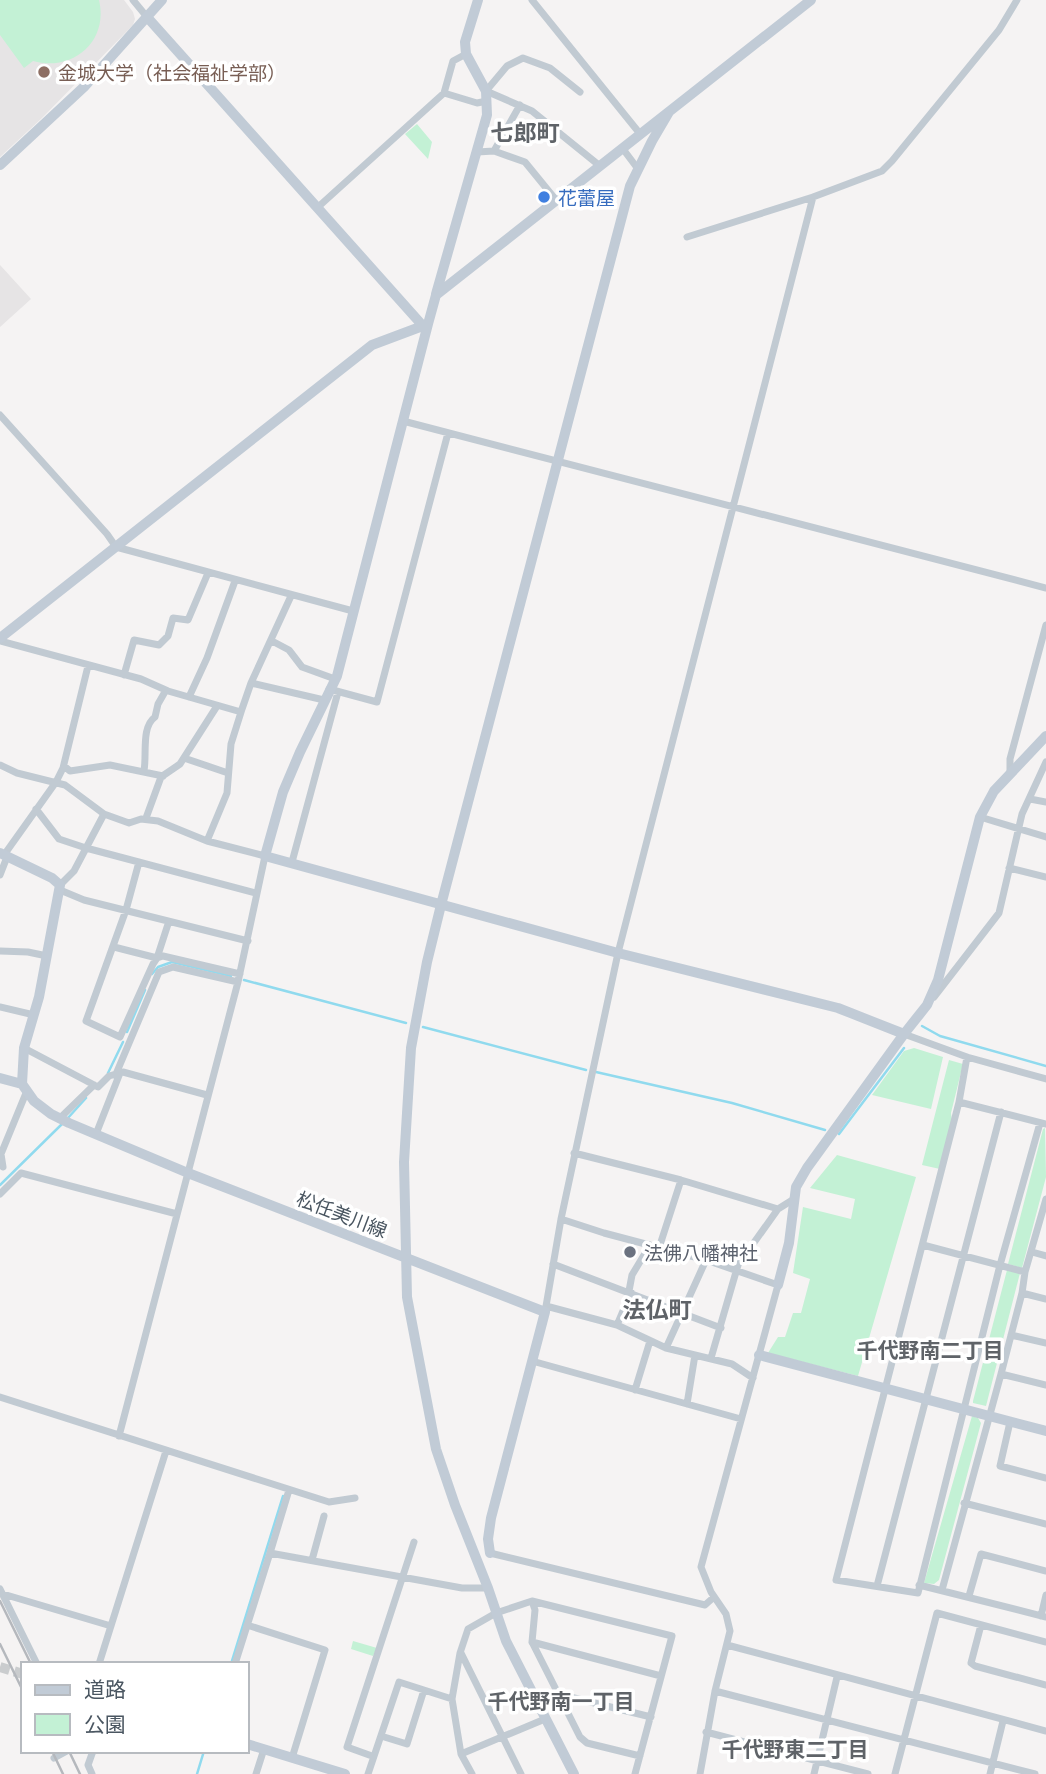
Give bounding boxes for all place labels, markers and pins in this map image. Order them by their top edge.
place label: 金城大学（社会福祉学部） [58,61,286,84]
marker: 金城大学（社会福祉学部） [36,64,52,80]
place label: 花蕾屋 [558,186,615,209]
marker: 花蕾屋 [536,189,552,205]
place label: 法佛八幡神社 [644,1241,758,1264]
marker: 法佛八幡神社 [622,1244,638,1260]

